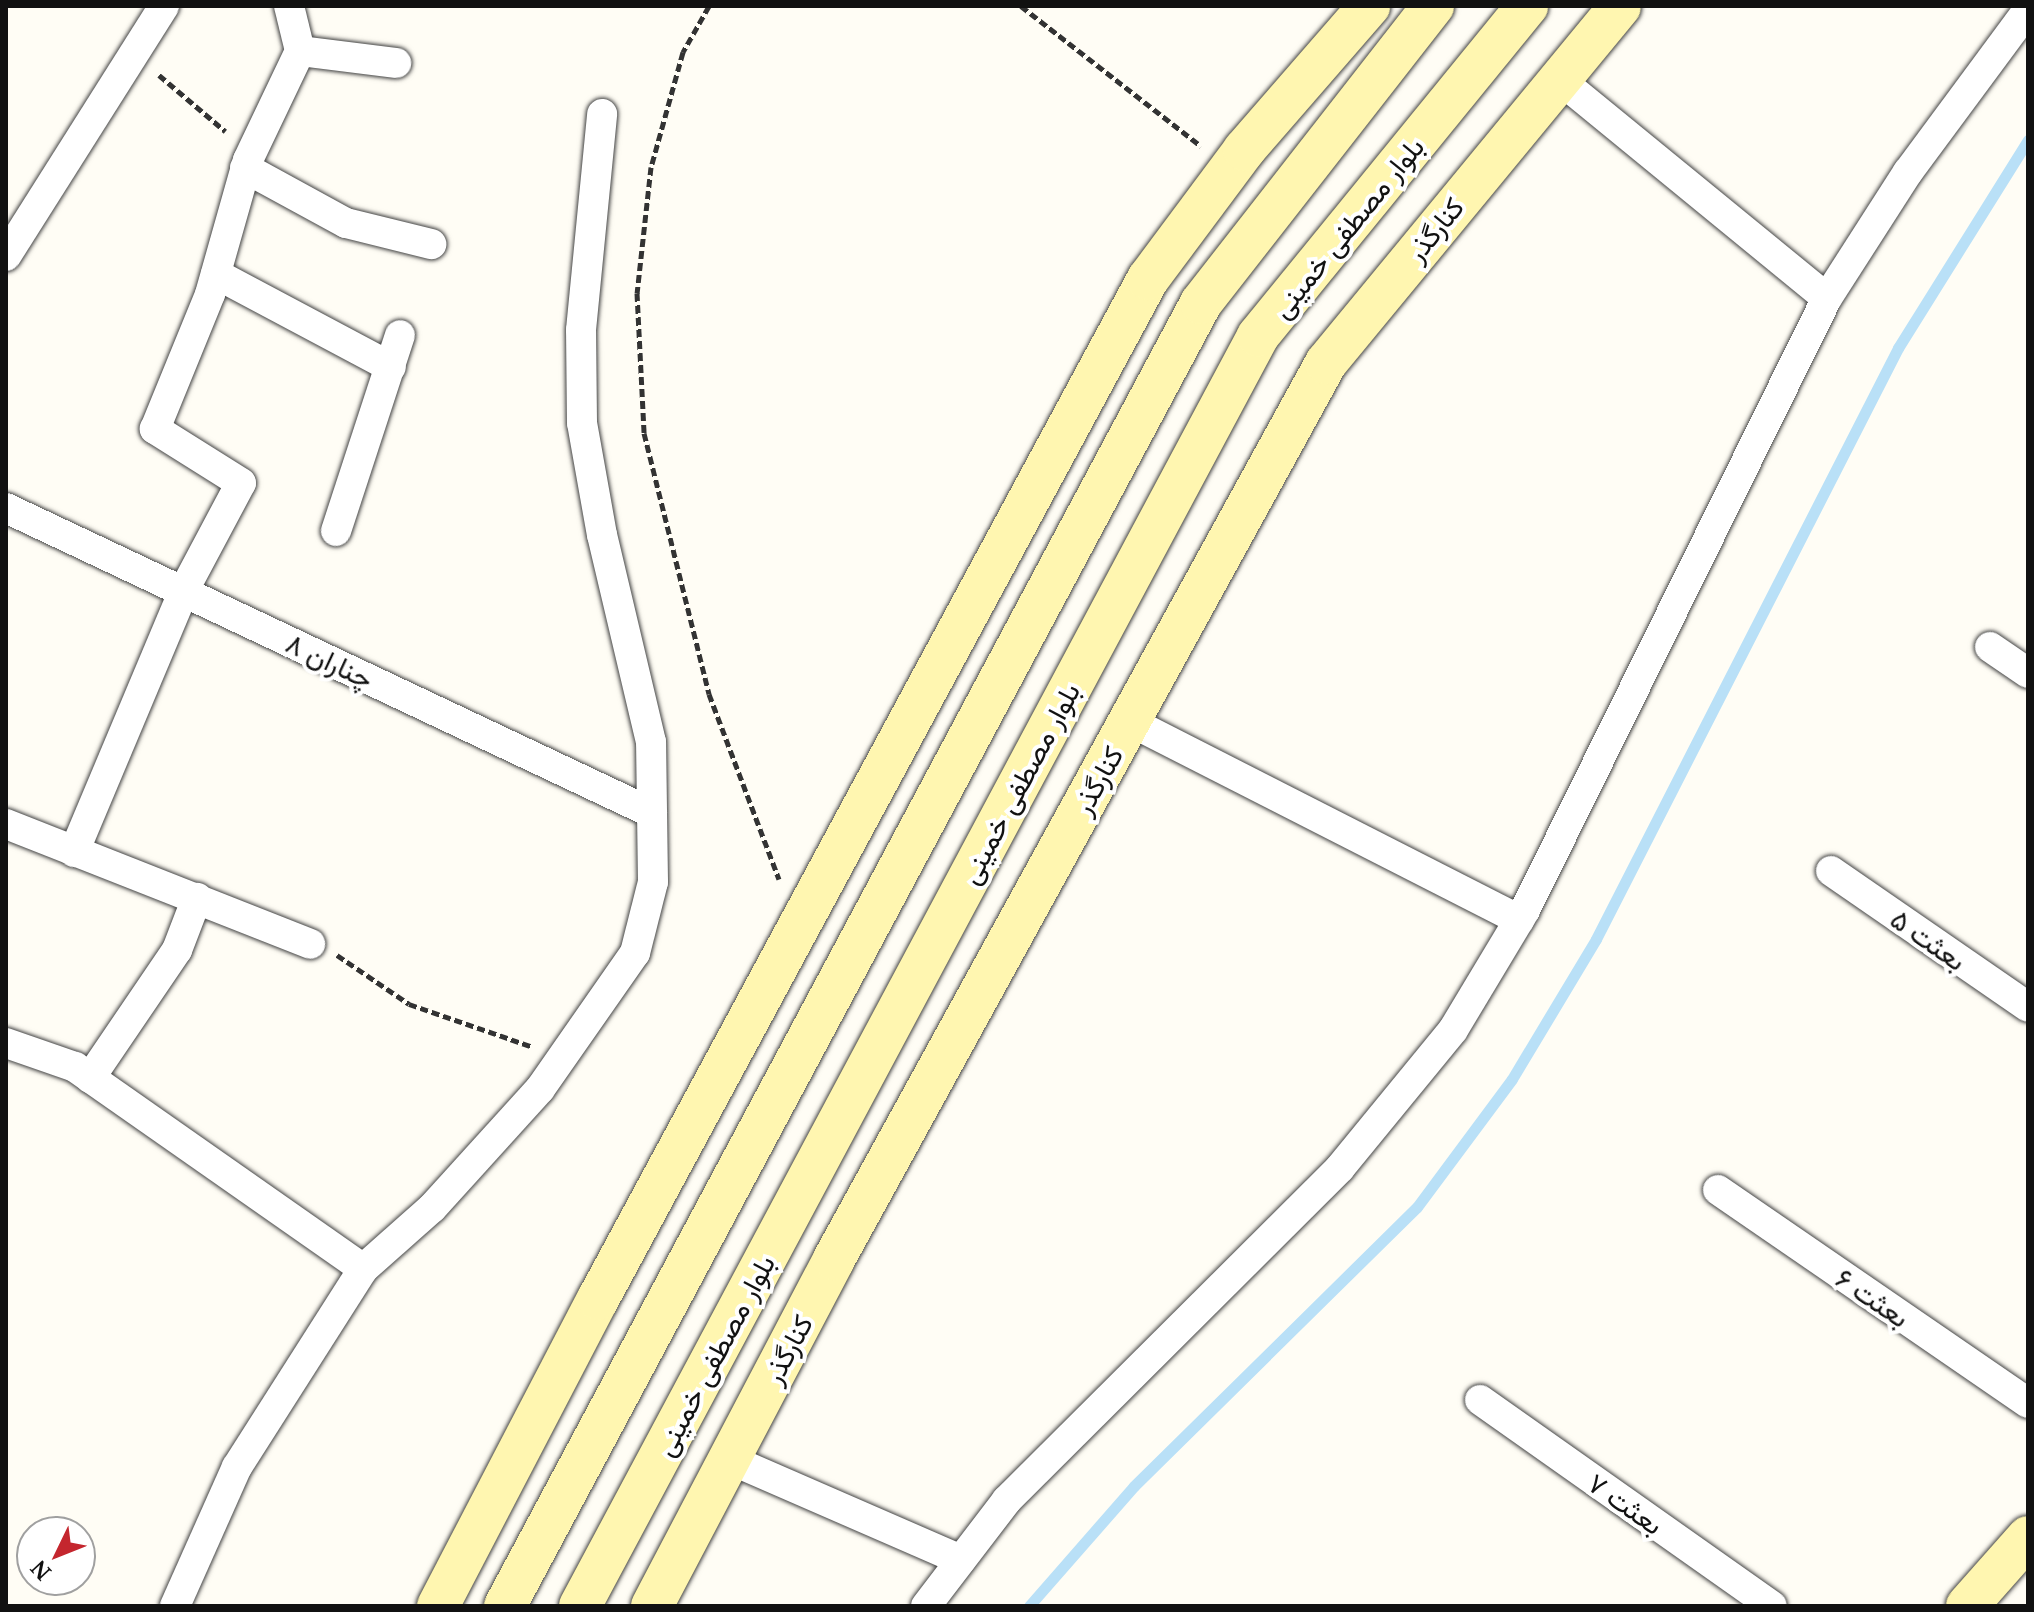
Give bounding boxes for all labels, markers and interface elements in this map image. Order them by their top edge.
street label: بلوار مصطفی خمینی [1264,130,1430,324]
street label: کنارگذر [1398,190,1470,268]
street label: چناران ۸ [281,625,379,695]
street label: بلوار مصطفی خمینی [952,677,1086,889]
street label: کنارگذر [1065,740,1129,820]
street label: بعثت ۵ [1885,901,1973,977]
street label: بلوار مصطفی خمینی [647,1249,781,1461]
street label: بعثت ۶ [1830,1260,1916,1334]
street label: کنارگذر [755,1309,819,1389]
street label: بعثت ۷ [1582,1465,1670,1541]
north arrow [16,1516,96,1596]
text: N [23,1554,57,1588]

